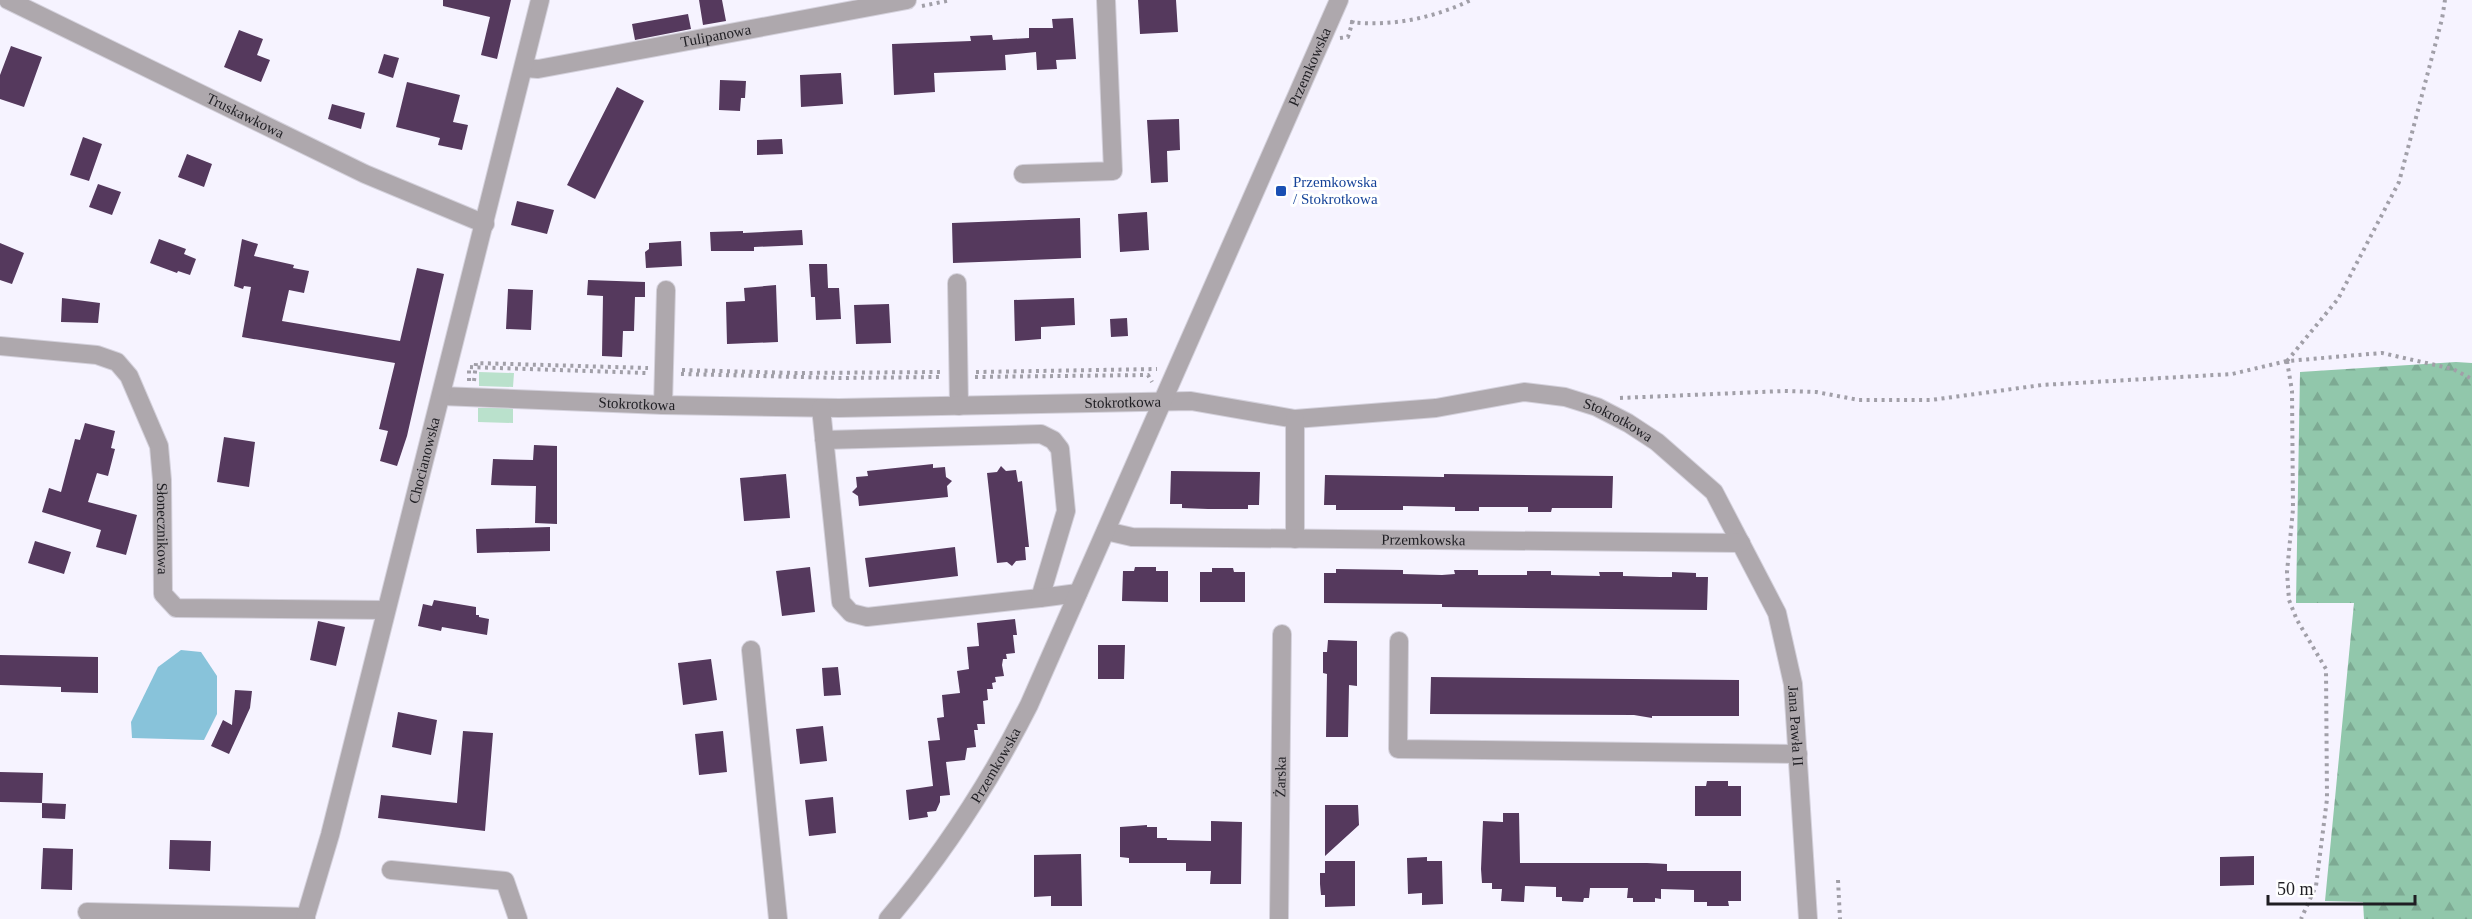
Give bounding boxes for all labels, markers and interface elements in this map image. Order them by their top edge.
street label: Tulipanowa [679,21,753,50]
street label: Przemkowska [1285,25,1334,109]
street label: Truskawkowa [204,90,287,142]
place label: Przemkowska / Stokrotkowa [1293,174,1378,207]
marker: Przemkowska / Stokrotkowa [1274,184,1288,198]
street label: Stokrotkowa [598,394,676,413]
street label: Stokrotkowa [1084,394,1162,411]
street label: Stokrotkowa [1581,395,1656,445]
street label: Chocianowska [406,415,443,505]
street label: Słonecznikowa [154,483,171,575]
street label: Przemkowska [1381,531,1466,548]
street label: Jana Pawła II [1785,685,1806,767]
street label: Przemkowska [968,725,1024,806]
street label: Żarska [1272,756,1289,798]
scale bar [2268,868,2415,906]
text: 50 m [2277,879,2314,899]

